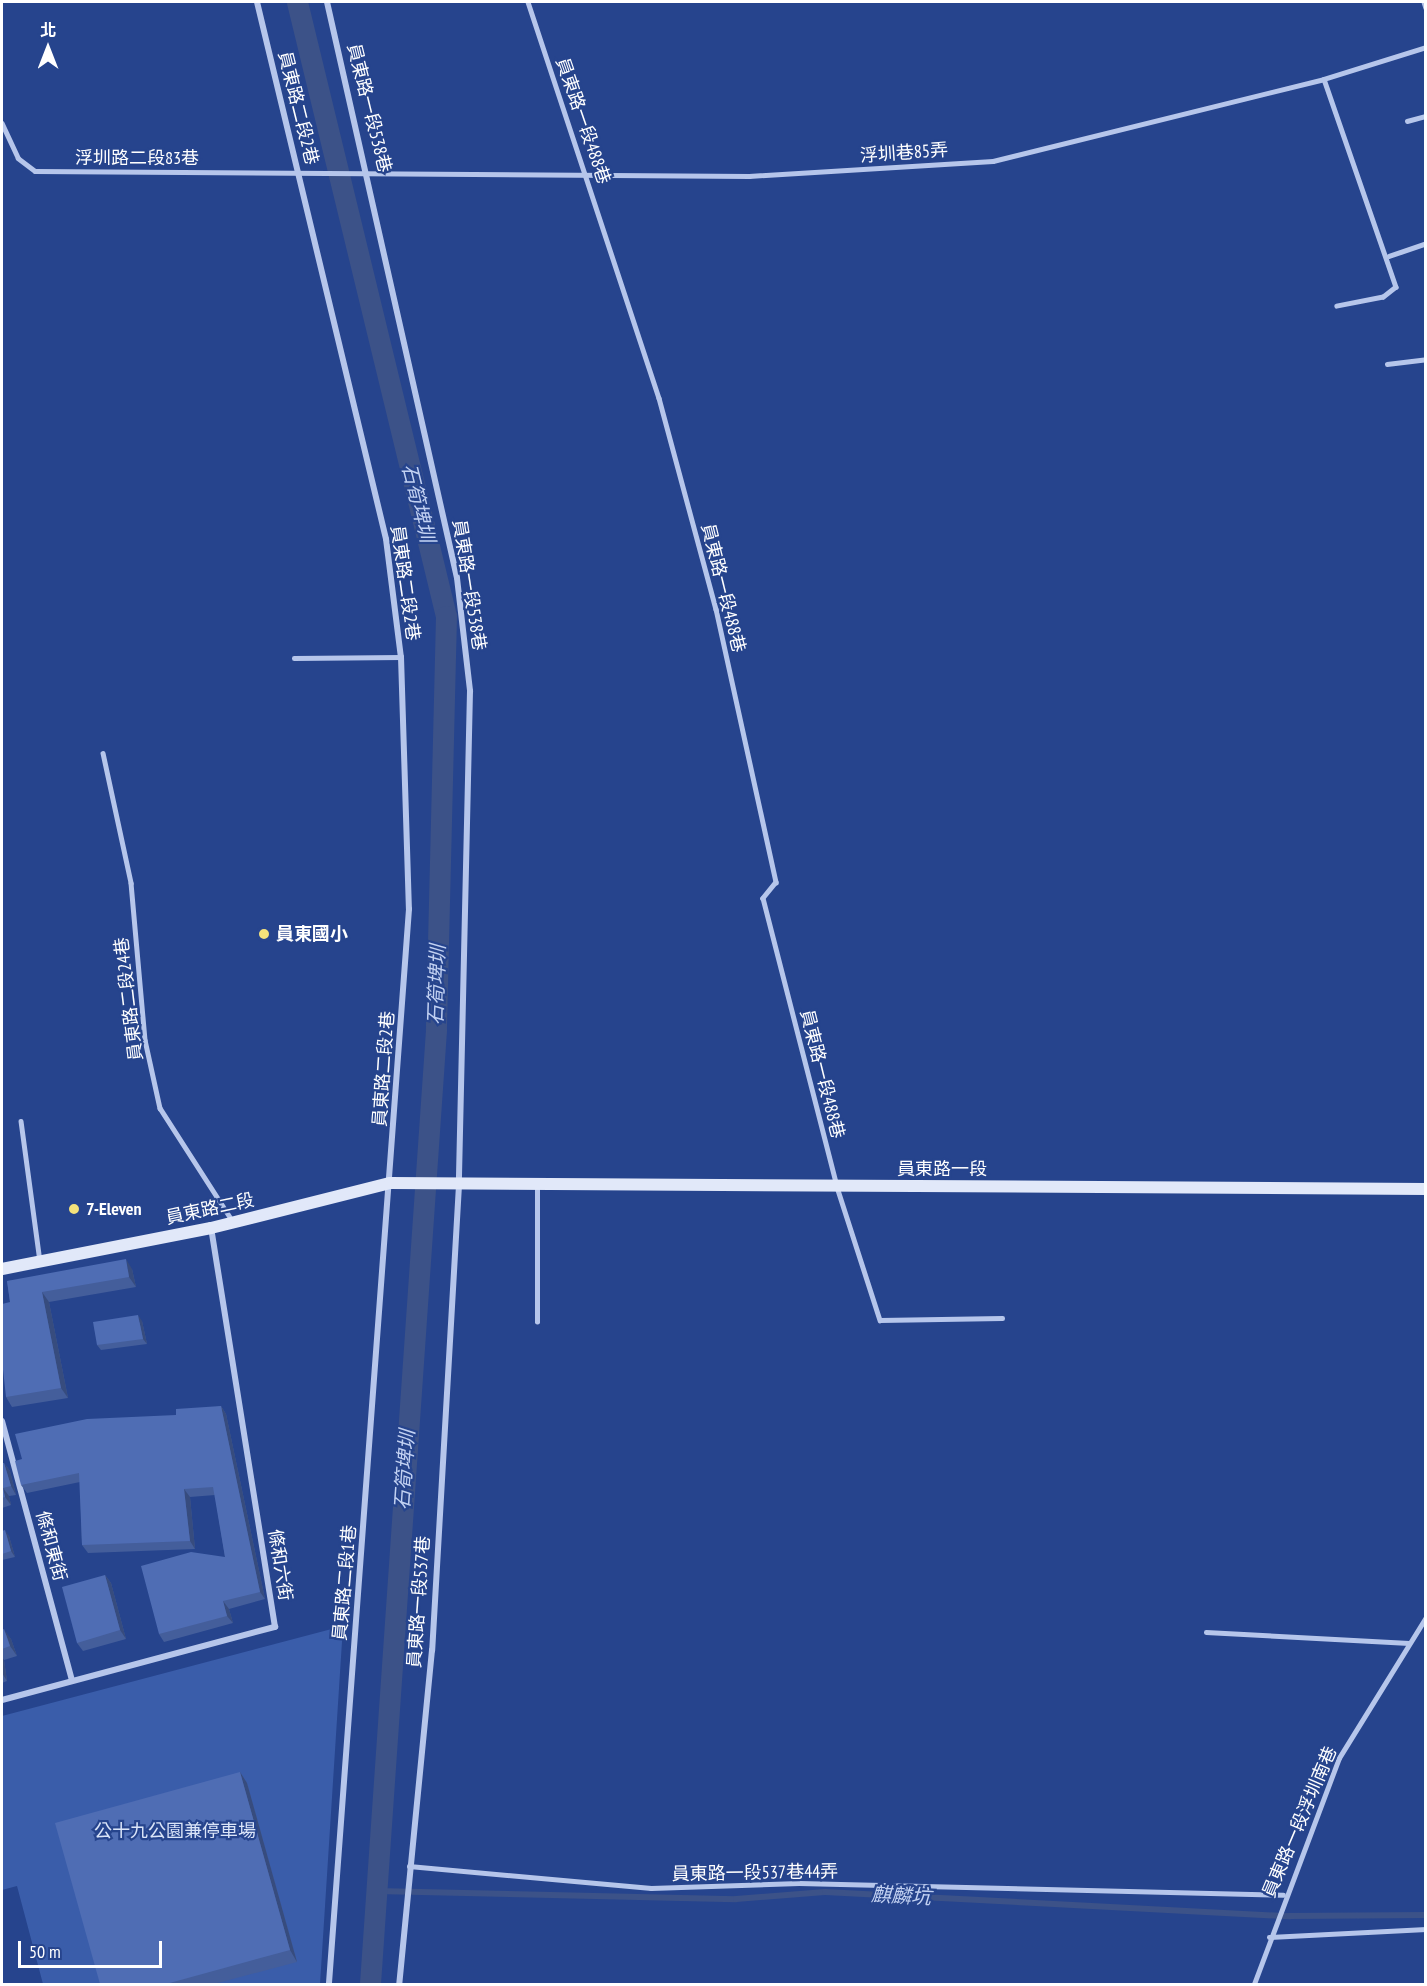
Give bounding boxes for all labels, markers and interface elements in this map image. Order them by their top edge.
north arrow [18,18,78,78]
text: 北 [40,20,56,40]
street label: 員東路一段538巷 [343,41,395,175]
street label: 員東路二段2巷 [273,49,323,167]
street label: 員東路一段488巷 [551,55,615,187]
street label: 浮圳巷85弄 [859,139,949,167]
street label: 浮圳路二段83巷 [75,147,199,169]
water label: 石筍埤圳 [397,461,439,545]
street label: 員東路一段538巷 [448,518,490,652]
street label: 員東路一段488巷 [697,521,749,655]
street label: 員東路二段2巷 [386,524,424,642]
place label: 員東國小 [276,923,348,945]
marker: 員東國小 [257,927,271,941]
street label: 員東路二段24巷 [111,936,147,1062]
water label: 石筍埤圳 [424,945,450,1025]
street label: 員東路一段488巷 [796,1007,848,1141]
street label: 員東路二段2巷 [369,1010,399,1128]
street label: 員東路一段 [897,1158,987,1180]
street label: 員東路二段 [164,1189,256,1229]
place label: 7-Eleven [86,1198,142,1220]
marker: 7-Eleven [67,1202,81,1216]
water label: 石筍埤圳 [390,1429,420,1511]
street label: 條和東街 [31,1508,71,1584]
street label: 員東路二段1巷 [329,1524,361,1642]
street label: 條和六街 [264,1528,296,1602]
street label: 員東路一段537巷 [404,1535,434,1669]
street label: 員東路一段浮圳南巷 [1258,1743,1342,1901]
park label: 公十九公園兼停車場 [94,1820,256,1842]
street label: 員東路一段537巷44弄 [672,1861,838,1885]
water label: 麒麟坑 [870,1882,932,1910]
scale bar [21,1929,165,1967]
text: 50 m [29,1940,61,1963]

